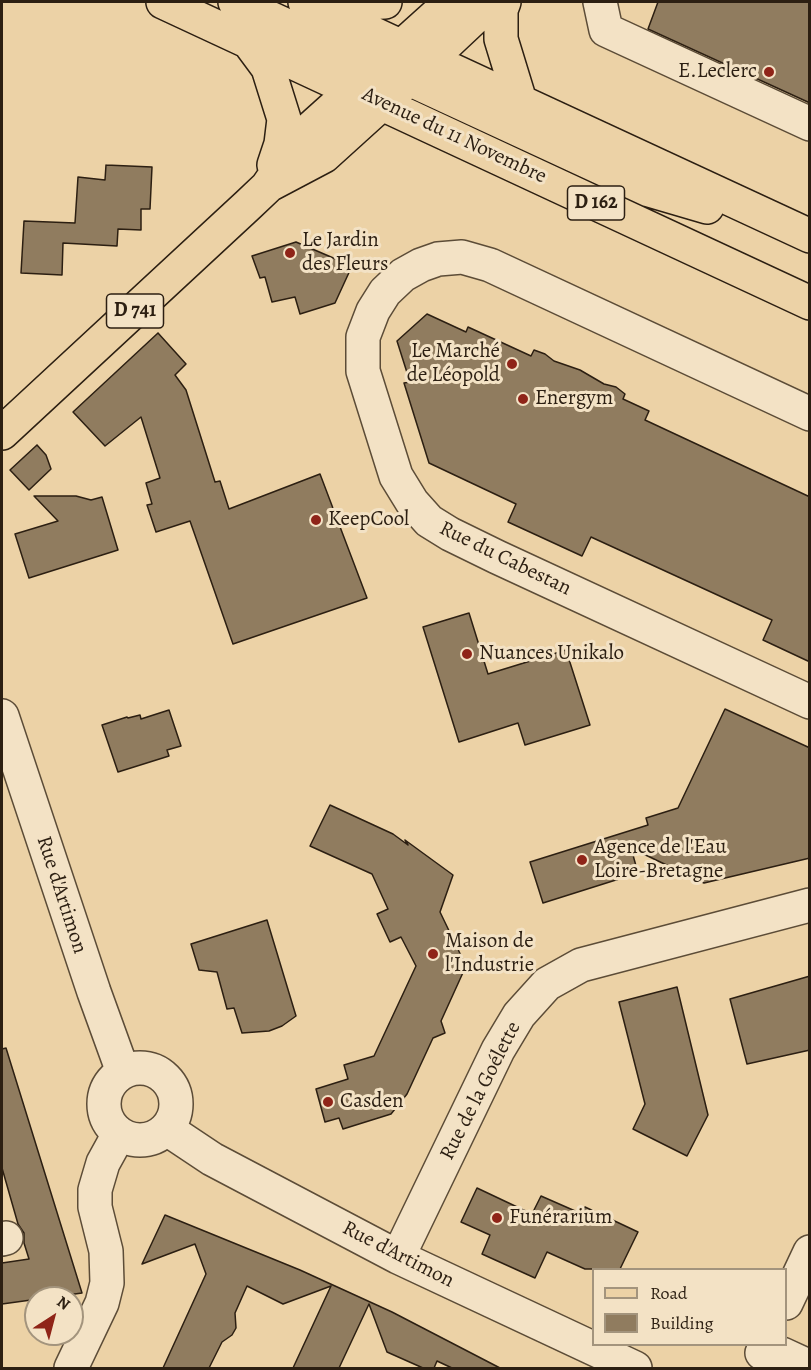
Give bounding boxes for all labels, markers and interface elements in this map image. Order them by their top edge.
place label: E.Leclerc [678,59,757,85]
marker: E.Leclerc [762,65,776,79]
street label: Avenue du 11 Novembre [358,82,550,190]
road number: D 162 [568,186,624,220]
place label: Le Jardin des Fleurs [302,228,388,278]
marker: Le Jardin des Fleurs [283,246,297,260]
road number: D 741 [106,294,164,328]
place label: Le Marché de Léopold [407,339,500,389]
marker: Le Marché de Léopold [505,357,519,371]
place label: Energym [535,386,613,412]
marker: Energym [516,392,530,406]
place label: KeepCool [328,507,409,533]
marker: KeepCool [309,513,323,527]
street label: Rue du Cabestan [435,516,575,602]
place label: Nuances Unikalo [479,641,624,667]
marker: Nuances Unikalo [460,647,474,661]
street label: Rue d'Artimon [30,833,92,957]
place label: Agence de l'Eau Loire-Bretagne [594,835,727,885]
marker: Agence de l'Eau Loire-Bretagne [575,853,589,867]
place label: Maison de l'Industrie [445,929,534,979]
marker: Maison de l'Industrie [426,947,440,961]
street label: Rue de la Goélette [435,1017,527,1165]
place label: Casden [340,1089,404,1115]
marker: Casden [321,1095,335,1109]
place label: Funérarium [509,1205,612,1231]
marker: Funérarium [490,1211,504,1225]
street label: Rue d'Artimon [338,1216,458,1294]
legend [592,1268,787,1346]
text: Road [650,1281,687,1305]
north arrow [24,1286,84,1346]
text: N [52,1291,75,1315]
text: Building [650,1311,714,1335]

